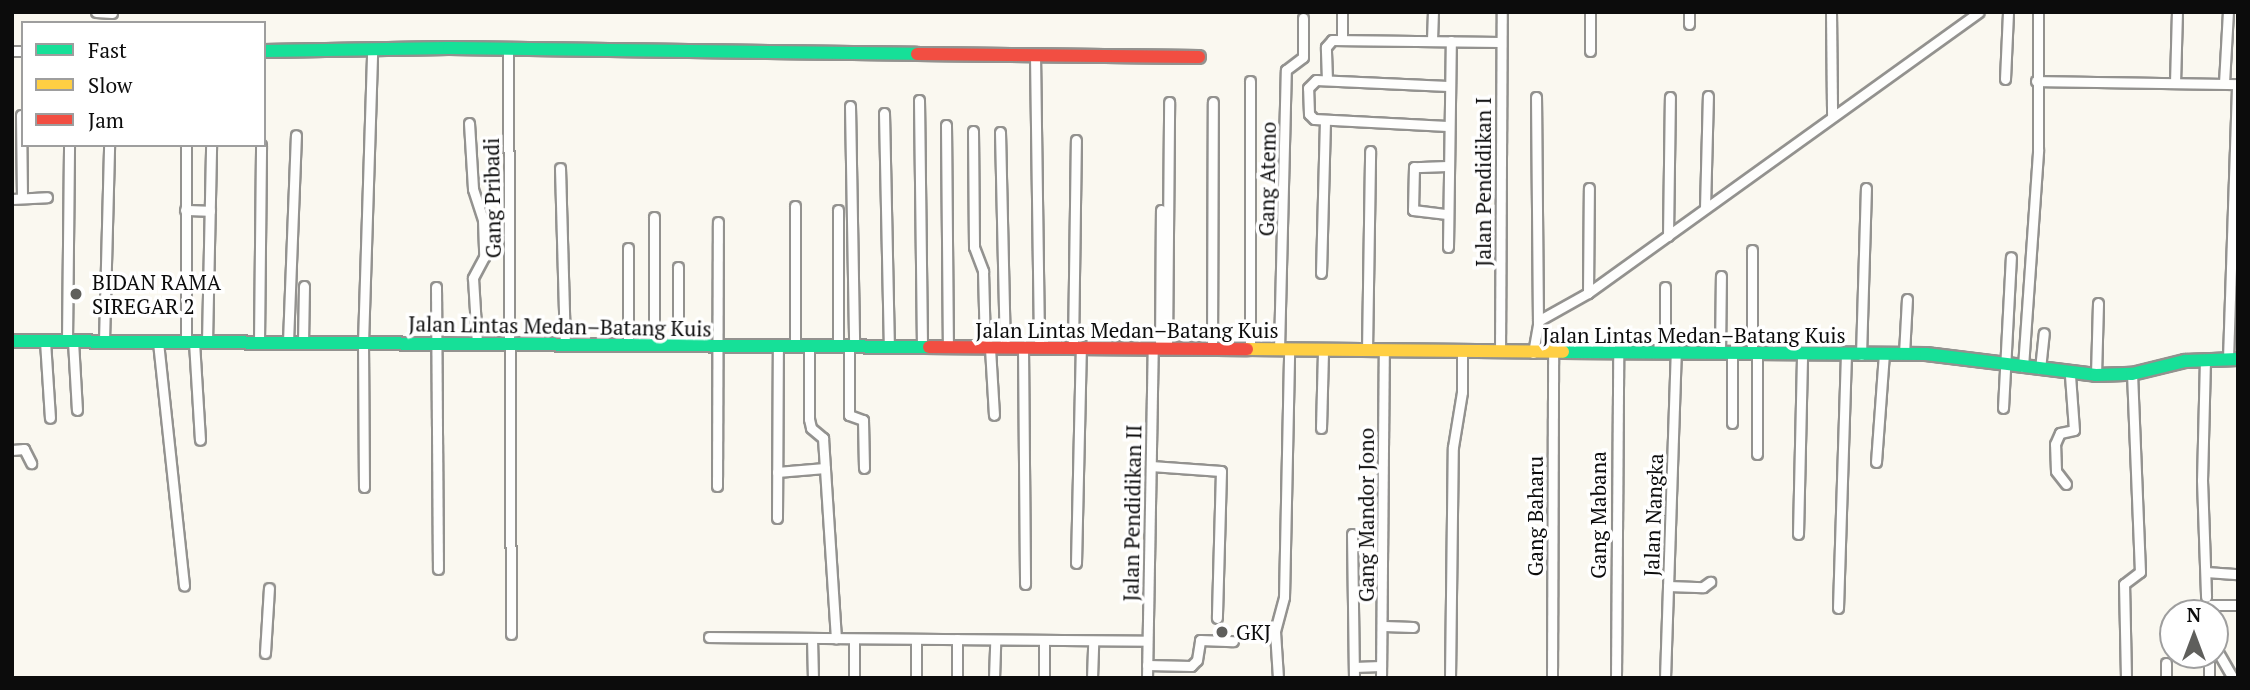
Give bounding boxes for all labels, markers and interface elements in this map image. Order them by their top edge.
legend [21,21,266,147]
text: Fast [88,36,127,64]
text: Slow [88,71,132,99]
street label: Jalan Pendidikan I [1470,97,1496,267]
text: Jam [88,106,124,134]
street label: Gang Atemo [1253,121,1281,237]
street label: Gang Pribadi [478,137,506,259]
place label: BIDAN RAMA SIREGAR 2 [92,269,221,319]
marker: BIDAN RAMA SIREGAR 2 [66,284,86,304]
street label: Jalan Lintas Medan–Batang Kuis [408,311,712,341]
street label: Jalan Lintas Medan–Batang Kuis [975,317,1279,343]
street label: Jalan Lintas Medan–Batang Kuis [1542,322,1846,348]
street label: Jalan Pendidikan II [1118,424,1146,602]
street label: Gang Mandor Jono [1353,428,1379,602]
street label: Gang Mabana [1585,451,1611,579]
street label: Jalan Nangka [1638,453,1668,577]
street label: Gang Baharu [1522,456,1548,576]
north arrow [2159,599,2229,669]
text: N [2187,602,2201,627]
place label: GKJ [1236,619,1271,645]
marker: GKJ [1214,624,1230,640]

